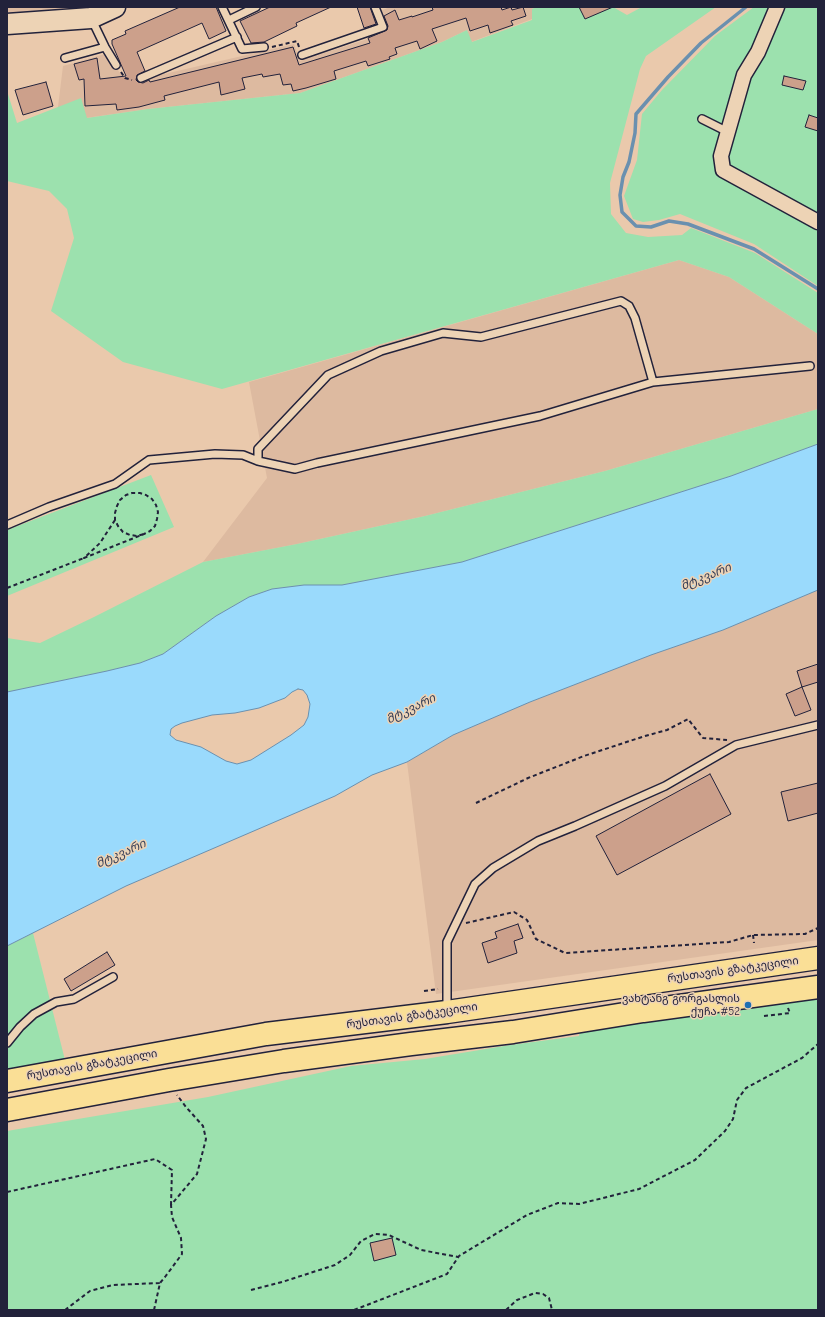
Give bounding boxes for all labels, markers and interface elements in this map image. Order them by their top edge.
water label: მტკვარი [679,560,733,594]
water label: მტკვარი [384,691,438,727]
water label: მტკვარი [94,837,148,871]
street label: რუსთავის გზატკეცილი [667,954,799,986]
place label: ვახტანგ გორგასლის ქუჩა #52 [622,992,740,1018]
street label: რუსთავის გზატკეცილი [346,1000,478,1032]
marker: ვახტანგ გორგასლის ქუჩა #52 [743,1000,753,1010]
street label: რუსთავის გზატკეცილი [26,1047,158,1083]

